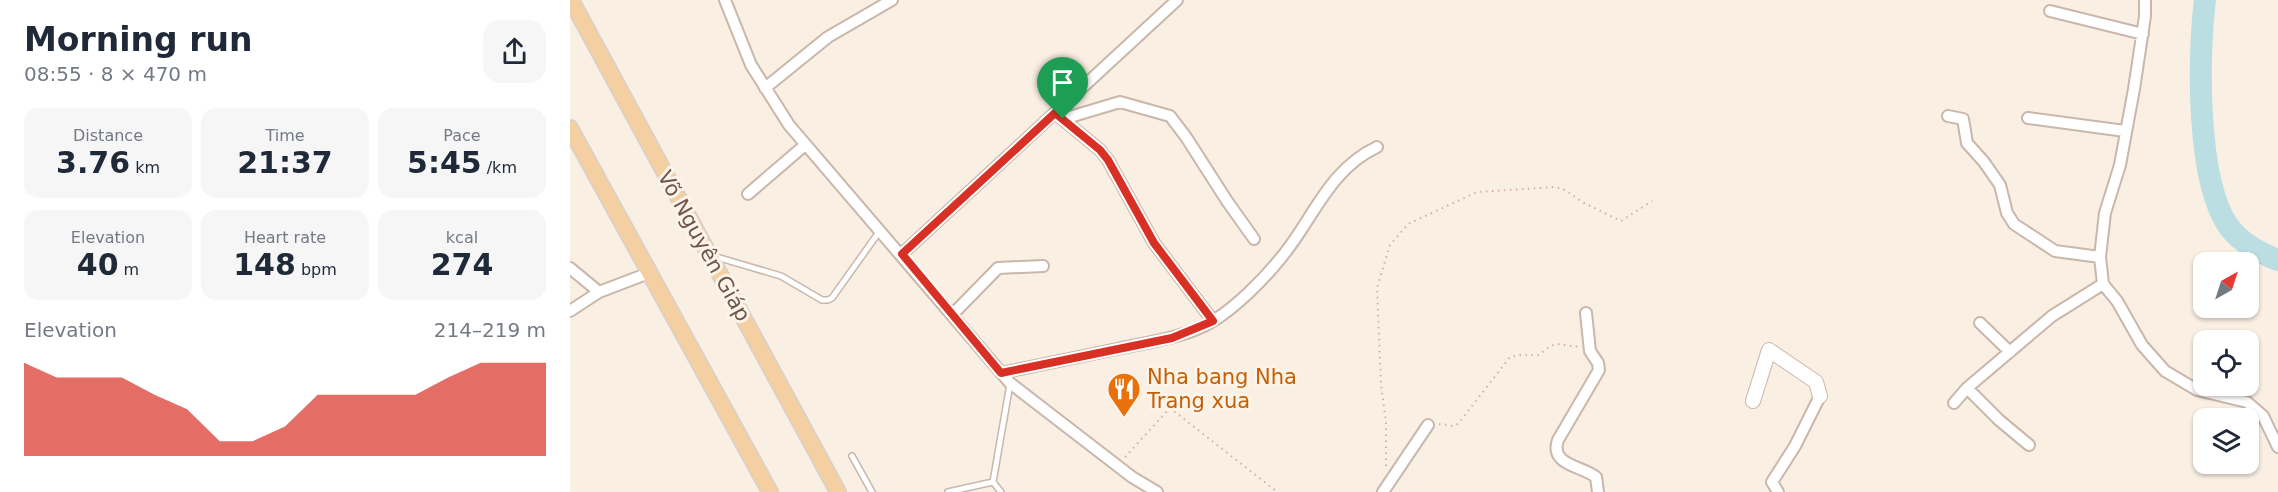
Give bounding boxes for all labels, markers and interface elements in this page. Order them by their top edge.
text: Morning run [24,20,252,59]
button: share [483,20,546,83]
pin [1037,57,1088,119]
text: 08:55 · 8 × 470 m [24,62,207,86]
icon: arrive [1046,66,1079,99]
text: Distance [73,126,143,145]
text: Time [265,126,305,145]
text: Pace [443,126,481,145]
text: 3.76 [56,145,130,180]
text: 21:37 [237,145,333,180]
text: 5:45 [407,145,482,180]
text: km [130,158,160,177]
text: /km [482,158,517,177]
street label: Võ Nguyên Giáp [653,167,755,325]
text: Elevation [71,228,145,247]
text: Heart rate [244,228,326,247]
text: kcal [446,228,478,247]
text: 40 [77,247,119,282]
text: 148 [233,247,296,282]
text: 274 [431,247,493,282]
north arrow [2193,252,2259,318]
map controls [2193,252,2259,474]
text: m [119,260,139,279]
text: bpm [296,260,337,279]
text: Elevation [24,318,117,342]
text: 214–219 m [434,318,546,342]
button: locate [2193,330,2259,396]
place label: Nha bang Nha Trang xua [1146,365,1297,413]
restaurant icon: Nha bang Nha Trang xua [1106,371,1142,418]
button: layers [2193,408,2259,474]

